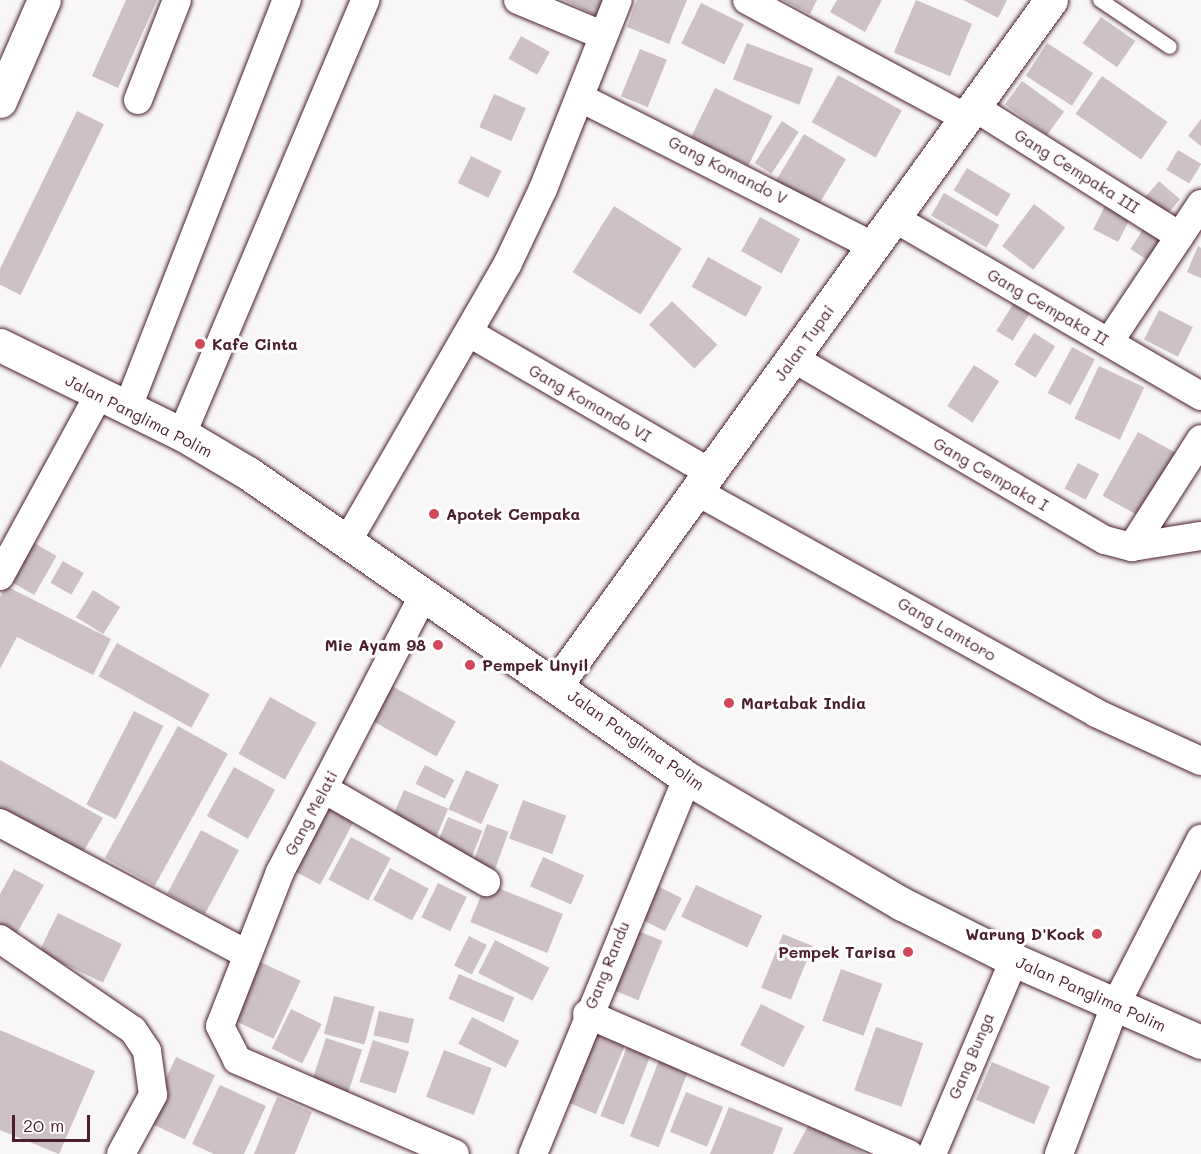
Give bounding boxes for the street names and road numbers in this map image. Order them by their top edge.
street label: Gang Cempaka III [1011,125,1143,217]
street label: Gang Komando V [665,132,791,208]
street label: Gang Cempaka II [984,265,1112,349]
street label: Jalan Tupai [770,301,838,385]
street label: Gang Komando VI [525,360,655,446]
street label: Jalan Panglima Polim [62,371,216,461]
street label: Gang Cempaka I [930,433,1052,515]
street label: Gang Lamtoro [894,593,1000,665]
street label: Jalan Panglima Polim [564,686,708,794]
street label: Gang Melati [281,767,341,859]
street label: Gang Randu [581,918,633,1012]
street label: Jalan Panglima Polim [1013,952,1169,1036]
street label: Gang Bunga [944,1010,998,1102]

